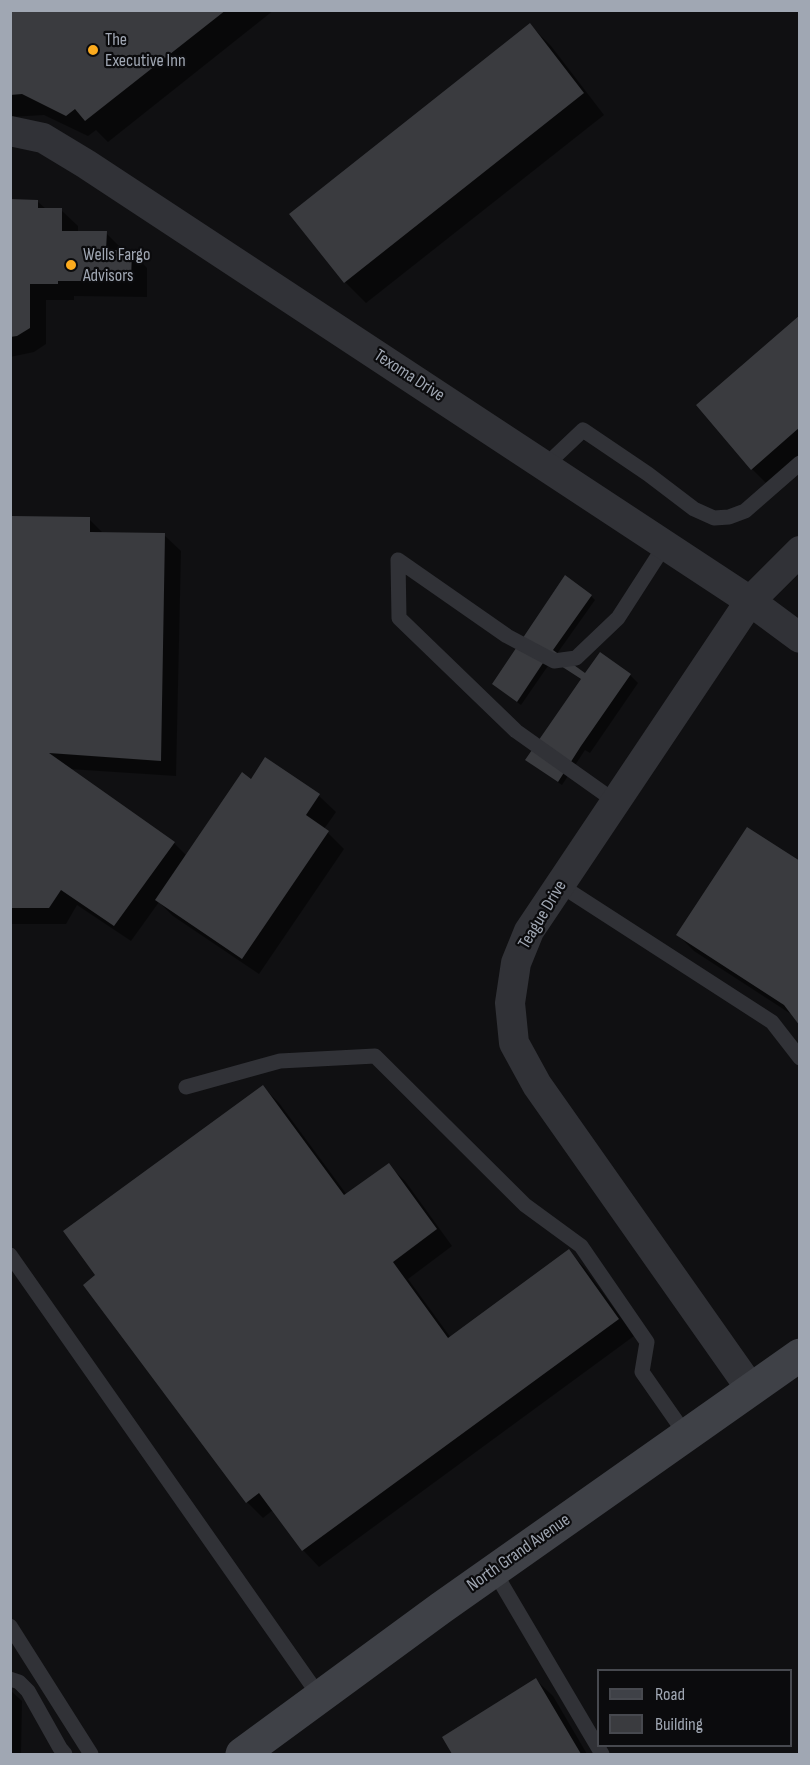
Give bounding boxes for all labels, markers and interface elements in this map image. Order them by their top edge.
place label: The Executive Inn [105,29,186,72]
marker: The Executive Inn [86,43,100,57]
place label: Wells Fargo Advisors [83,244,150,286]
marker: Wells Fargo Advisors [64,258,78,272]
street label: Texoma Drive [370,345,448,407]
street label: Teague Drive [514,877,572,953]
street label: North Grand Avenue [463,1509,575,1597]
legend [597,1669,792,1747]
text: Road [655,1684,685,1705]
text: Building [655,1714,703,1735]

